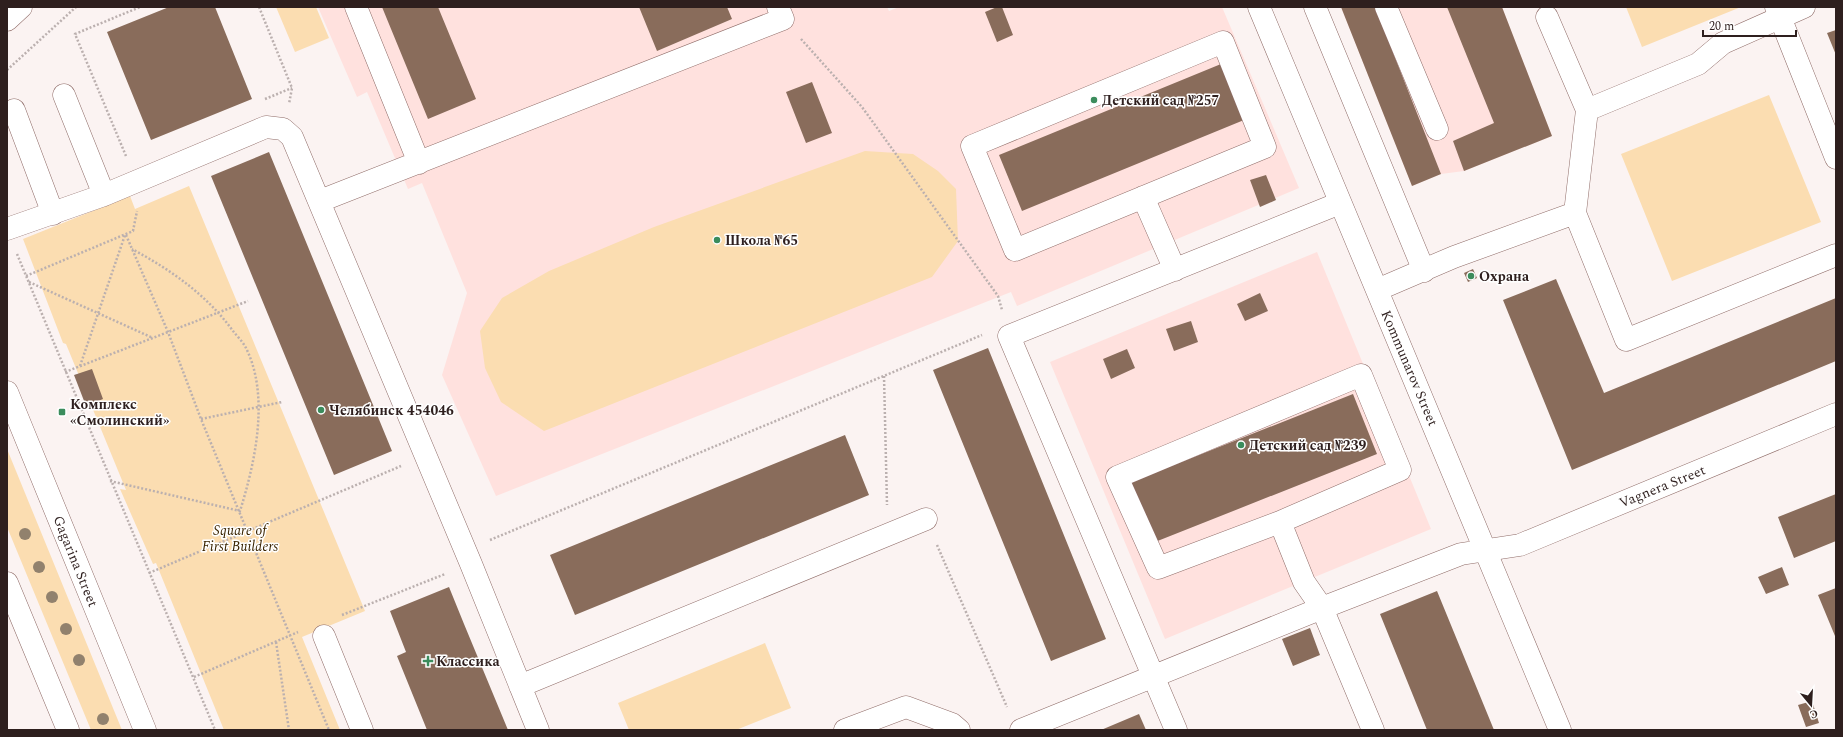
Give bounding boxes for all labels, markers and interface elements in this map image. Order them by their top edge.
scale bar [1703,12,1796,38]
text: 20 m [1709,17,1734,36]
place label: Детский сад №257 [1102,90,1219,111]
marker: Детский сад №257 [1089,95,1099,105]
place label: Школа №65 [725,230,798,251]
marker: Школа №65 [712,235,722,245]
place label: Охрана [1479,266,1530,287]
marker: Охрана [1466,271,1476,281]
street label: Kommunarov Street [1376,307,1444,430]
place label: Комплекс «Смолинский» [70,394,170,431]
place label: Челябинск 454046 [329,400,454,421]
marker: Челябинск 454046 [316,405,326,415]
marker: Комплекс «Смолинский» [57,407,67,417]
place label: Детский сад №239 [1249,435,1366,456]
marker: Детский сад №239 [1236,440,1246,450]
street label: Vagnera Street [1616,460,1709,513]
street label: Gagarina Street [48,512,103,610]
park label: Square of First Builders [202,520,278,557]
place label: Классика [436,651,501,672]
marker: Классика [423,656,433,666]
north arrow [1791,685,1831,725]
text: С [1807,705,1820,723]

